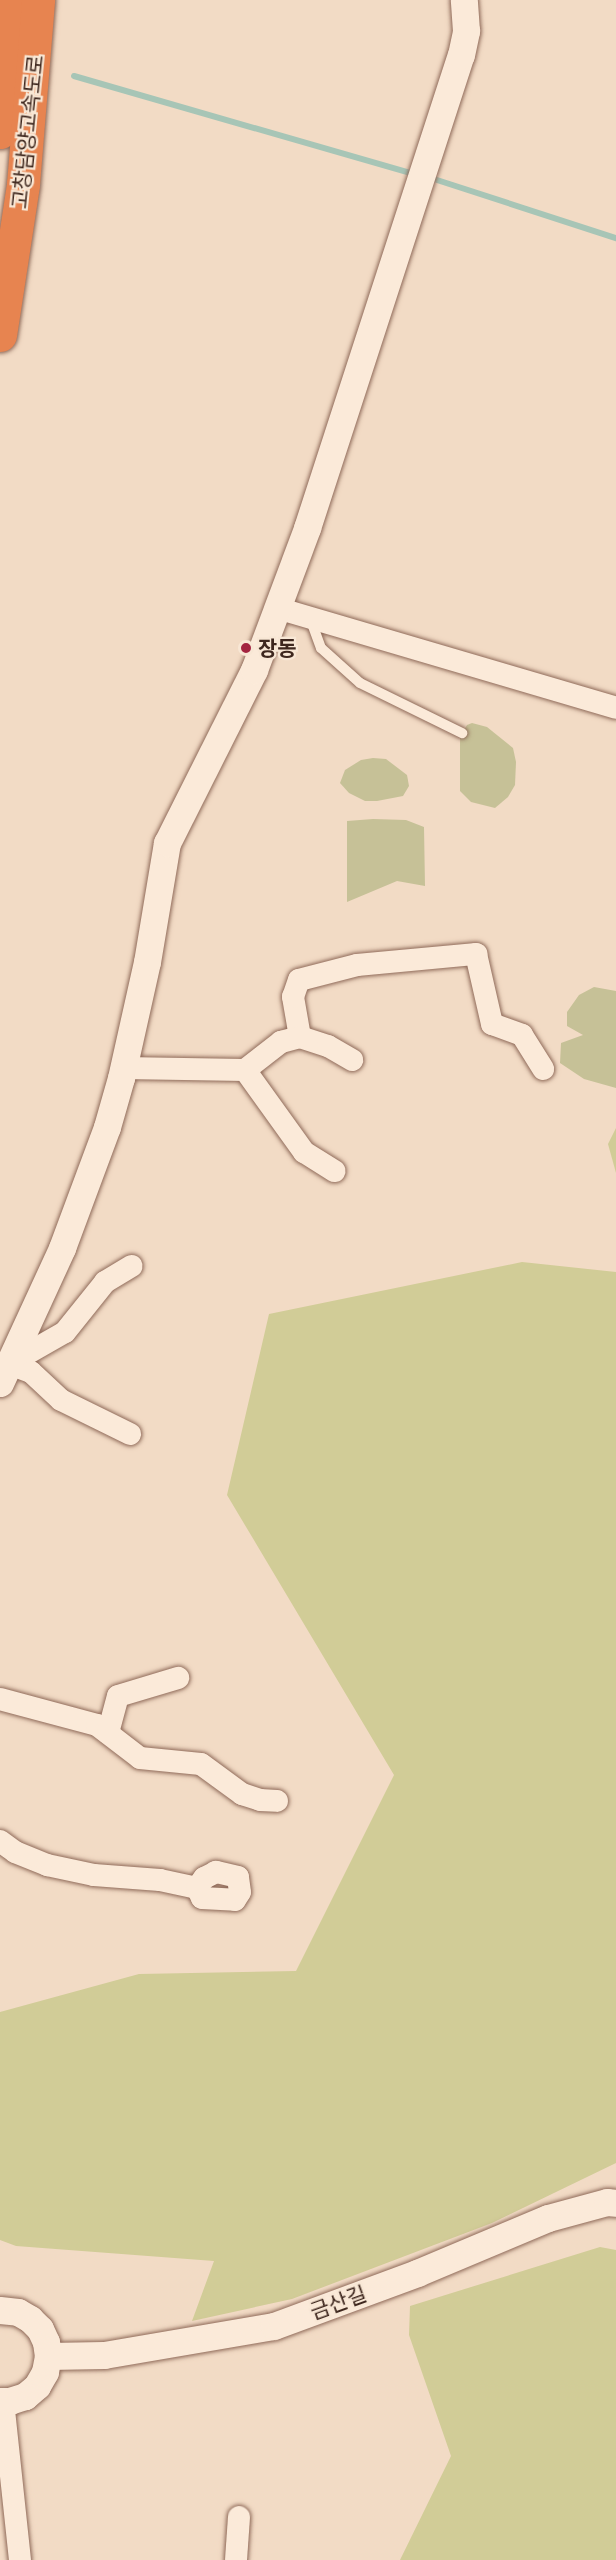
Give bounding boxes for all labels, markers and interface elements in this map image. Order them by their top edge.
street label: 고창담양고속도로 [6,54,48,210]
place label: 장동 [258,635,297,661]
marker: 장동 [239,641,253,655]
street label: 금산길 [306,2280,370,2324]

